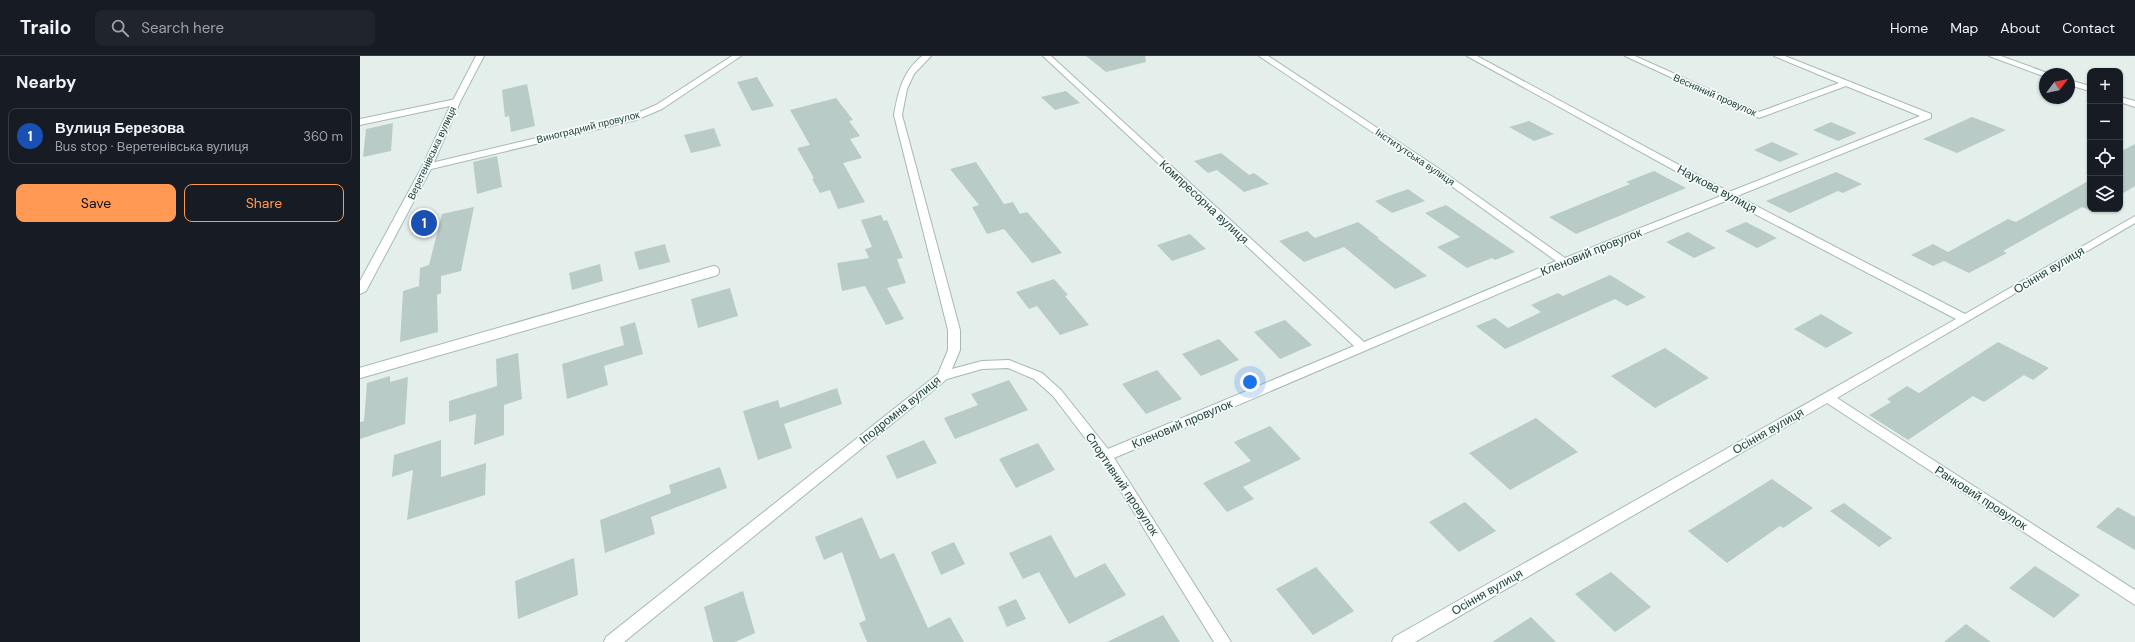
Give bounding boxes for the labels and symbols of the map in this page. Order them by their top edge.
north arrow [2039,68,2075,104]
street label: Весняний провулок [1671,71,1759,119]
street label: Веретенівська вулиця [405,104,459,202]
street label: Виноградний провулок [535,108,641,146]
street label: Інститутська вулиця [1373,126,1457,188]
street label: Компресорна вулиця [1156,156,1252,248]
street label: Наукова вулиця [1674,161,1760,217]
pin: 1 [411,208,437,238]
street label: Кленовий провулок [1538,224,1645,280]
street label: Осіння вулиця [2011,243,2087,297]
street label: Іподромна вулиця [856,372,944,448]
your location [1240,372,1260,392]
street label: Кленовий провулок [1129,395,1235,452]
street label: Осіння вулиця [1729,404,1807,458]
street label: Спортивний провулок [1082,429,1163,539]
street label: Ранковий провулок [1932,462,2031,534]
street label: Осіння вулиця [1448,565,1526,619]

